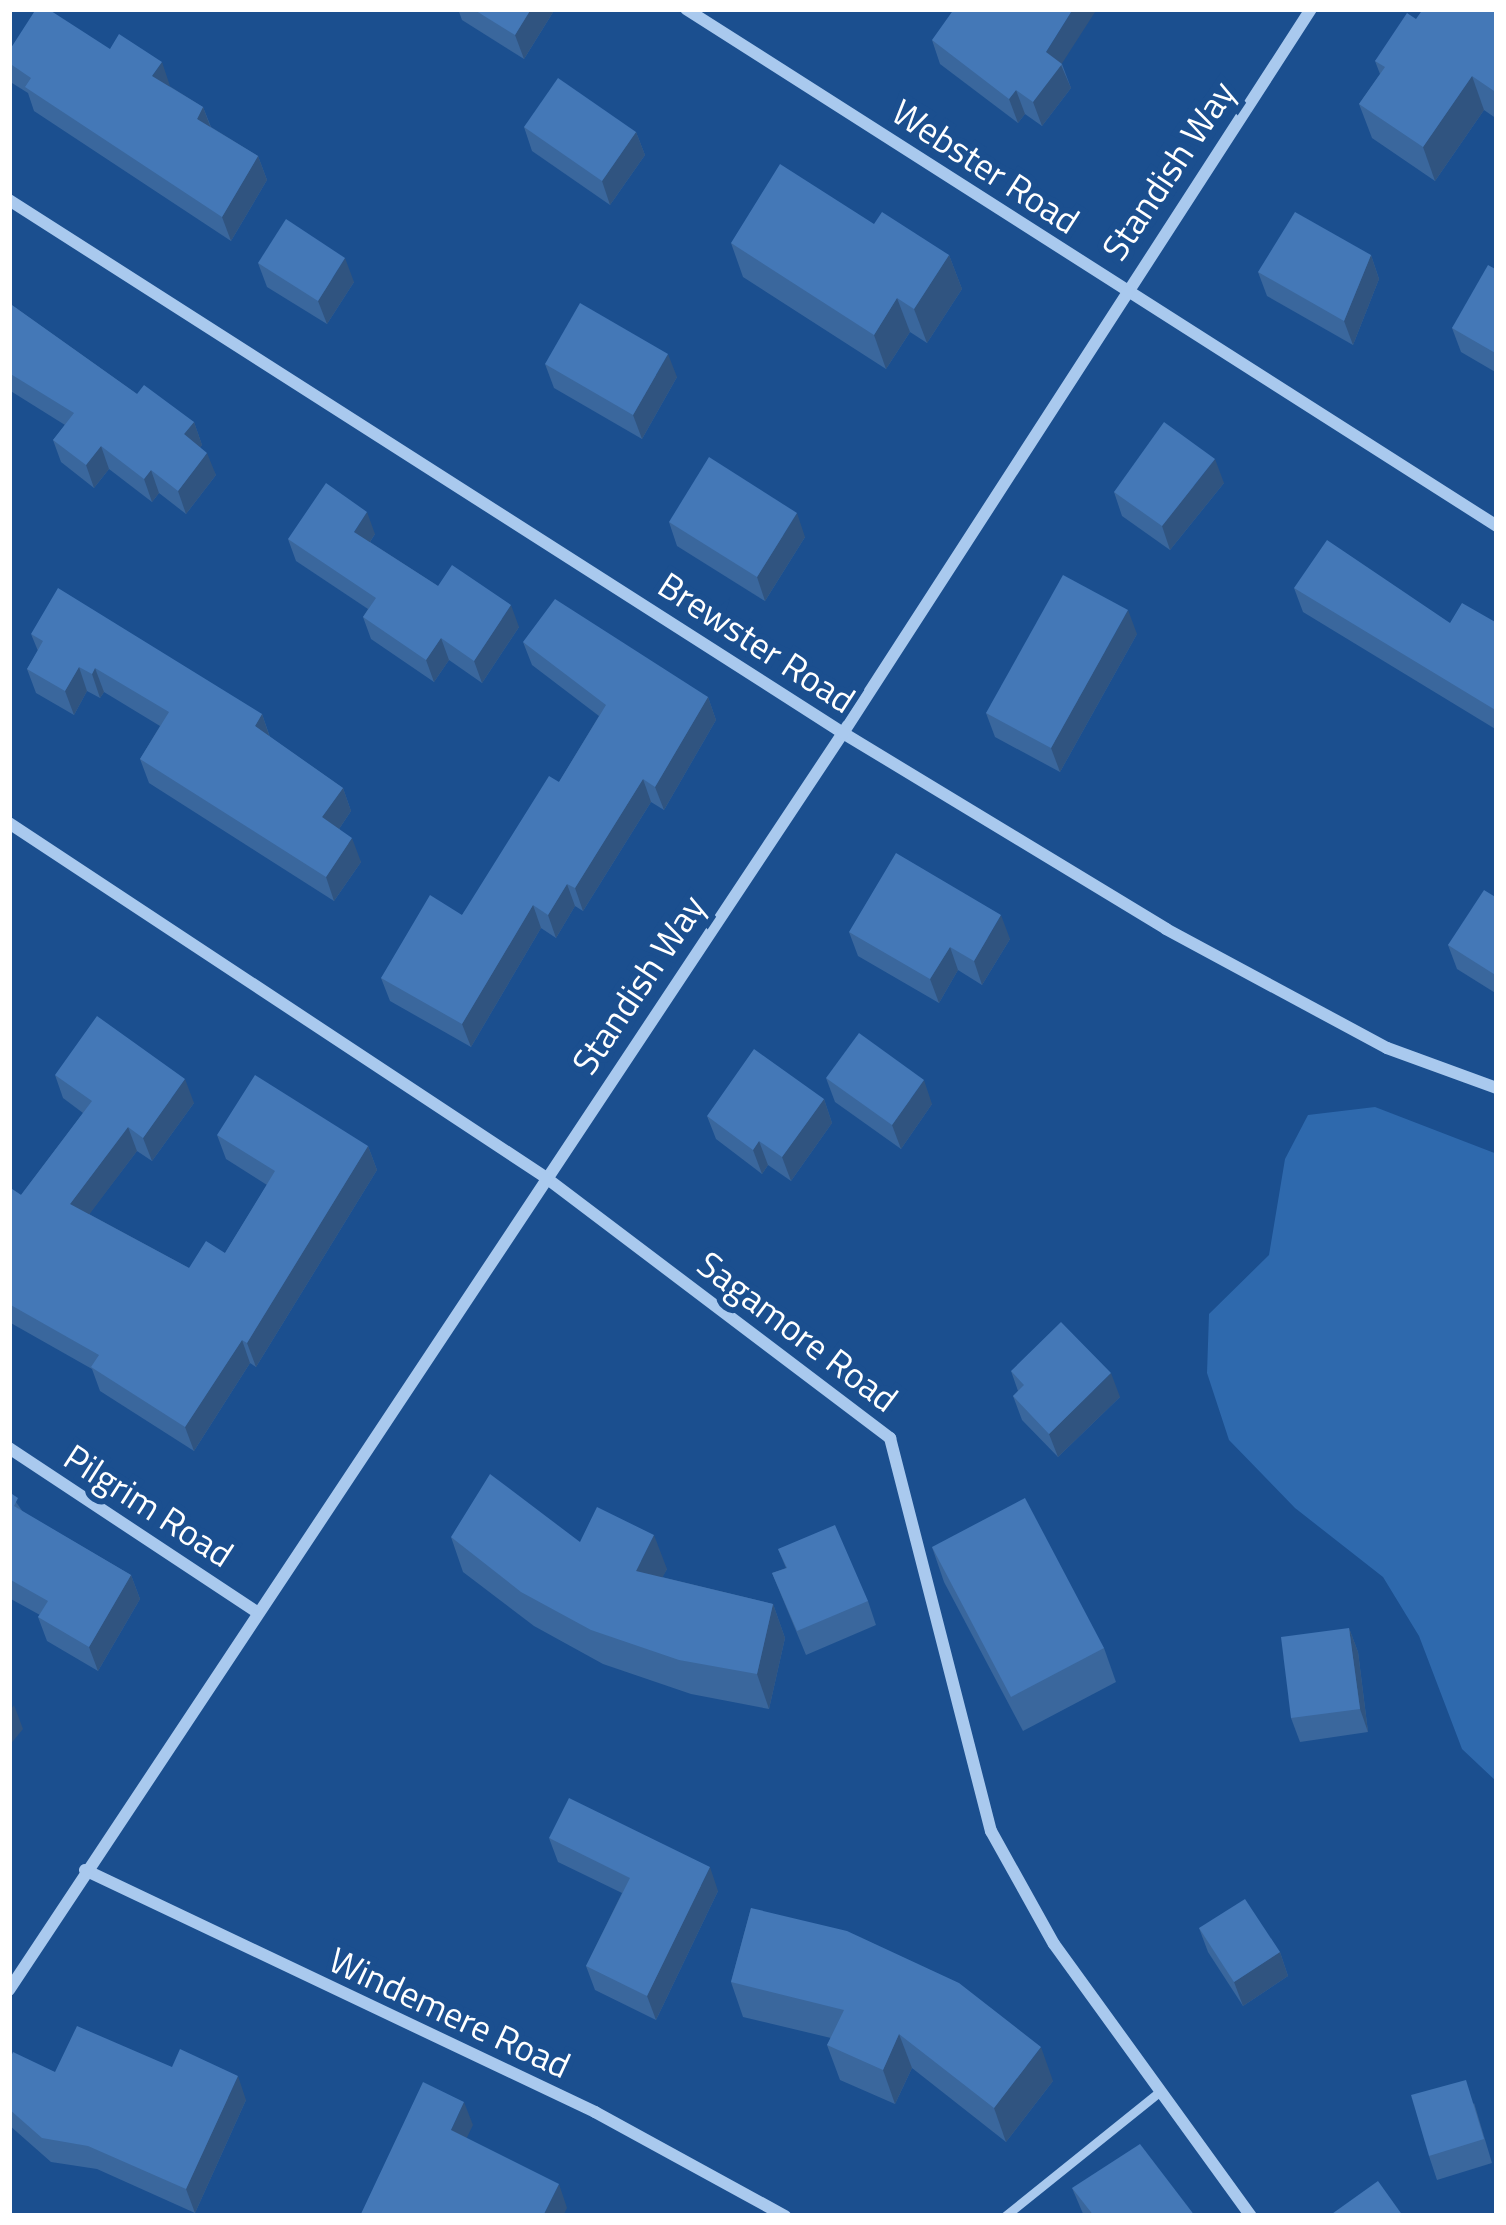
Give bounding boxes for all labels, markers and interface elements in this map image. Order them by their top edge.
street label: Standish Way [1092,72,1244,268]
street label: Webster Road [884,90,1088,242]
street label: Brewster Road [651,562,863,722]
street label: Standish Way [562,886,714,1082]
street label: Sagamore Road [689,1242,907,1420]
street label: Pilgrim Road [57,1435,241,1575]
street label: Windemere Road [323,1937,577,2087]

